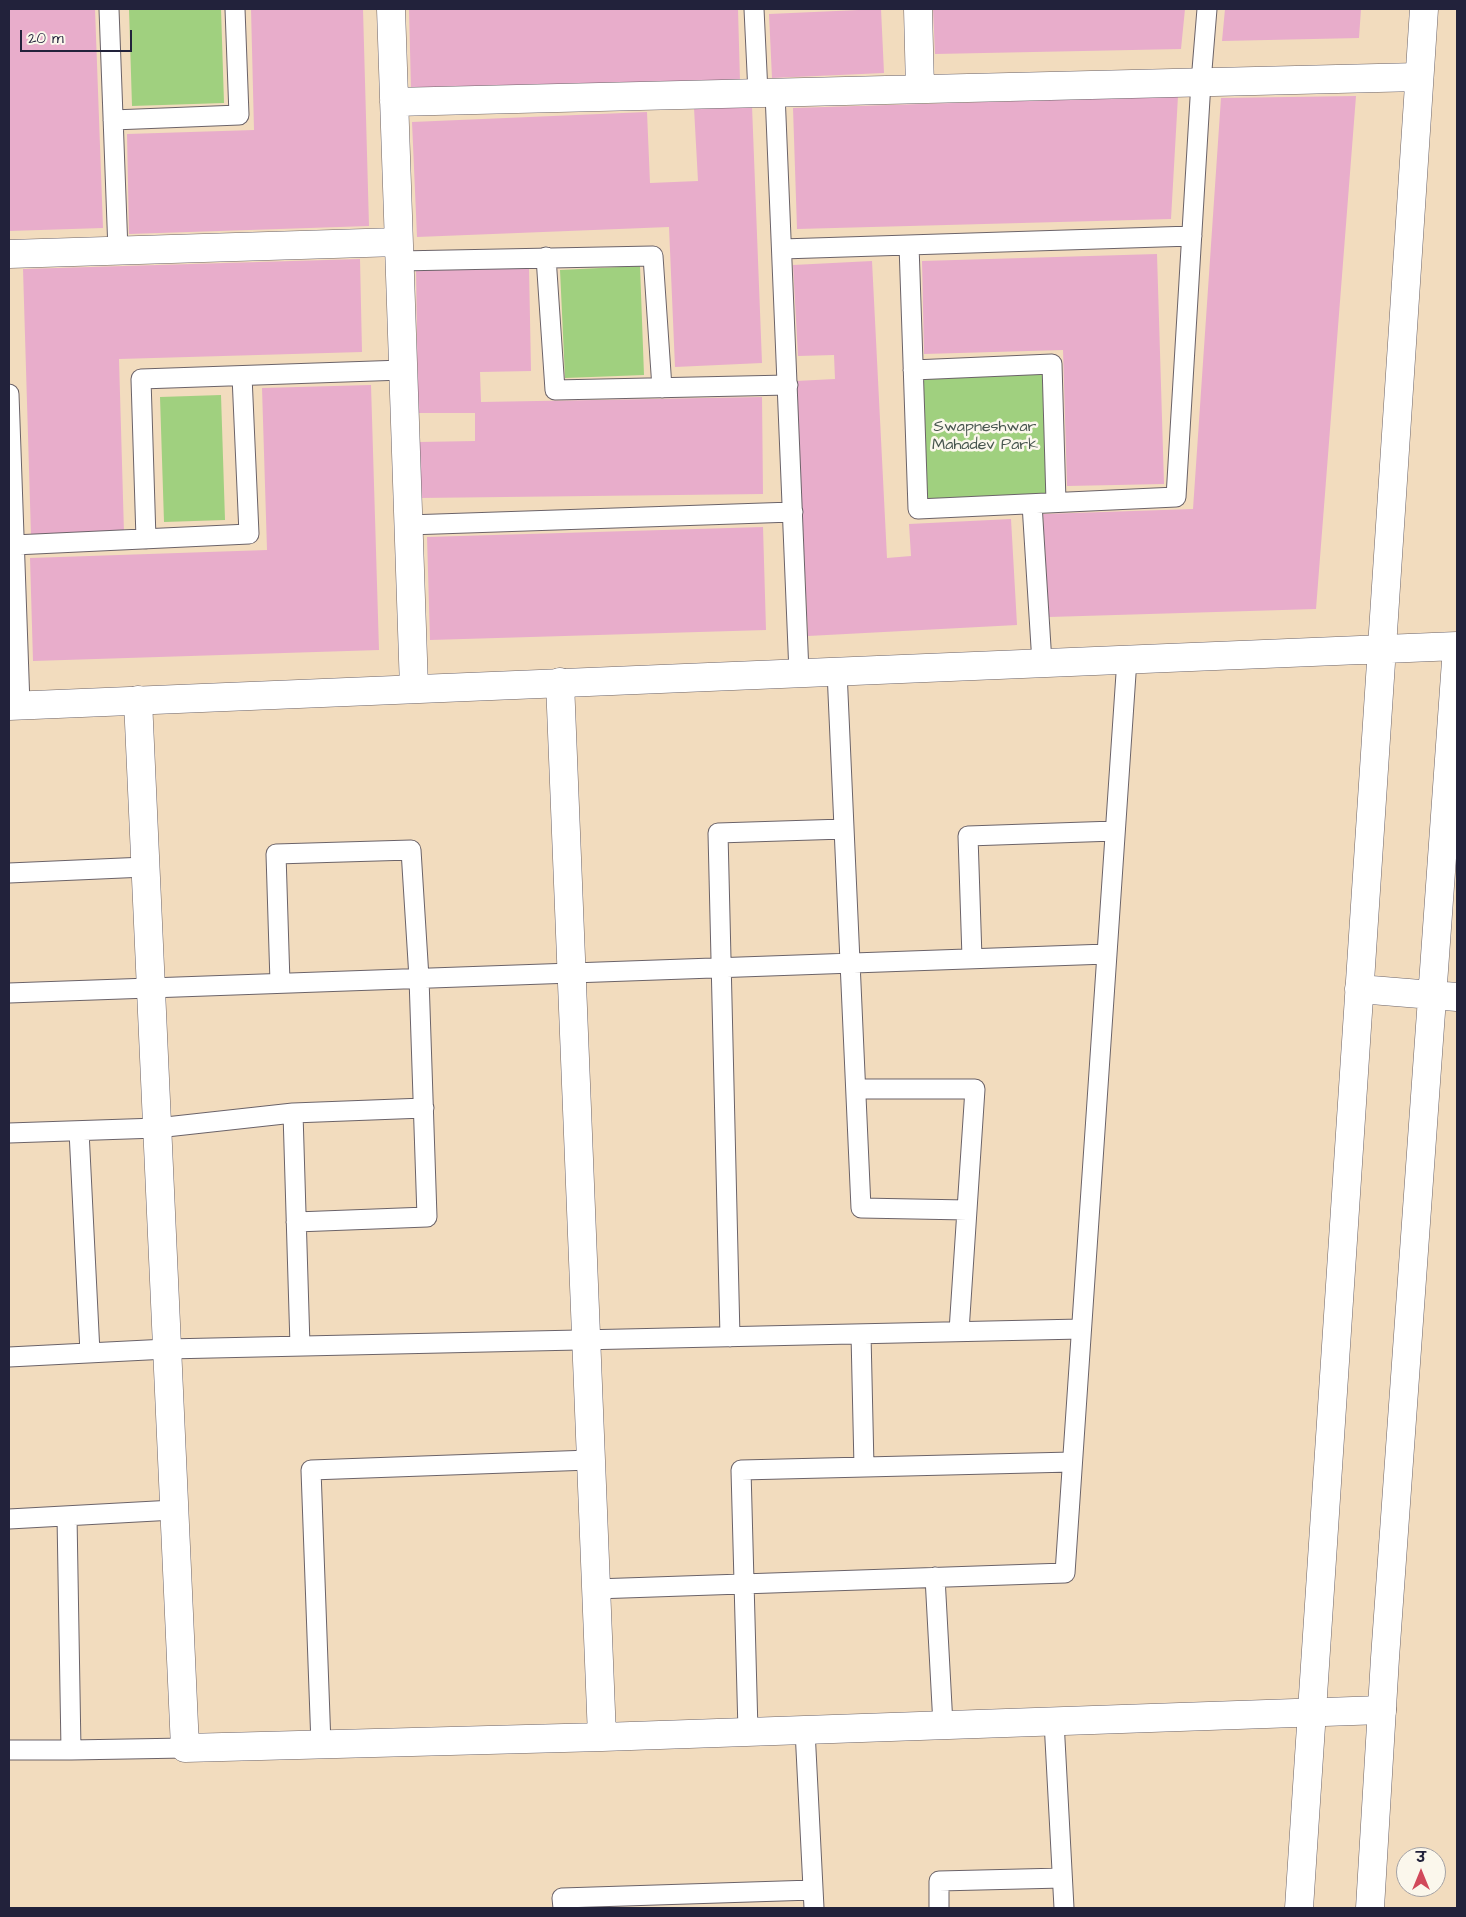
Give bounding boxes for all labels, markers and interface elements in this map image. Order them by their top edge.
scale bar [22,20,135,52]
text: 20 m [28,28,64,49]
park label: Swapneshwar Mahadev Park [932,418,1038,456]
north arrow [1396,1847,1446,1897]
text: उ [1416,1848,1426,1868]

